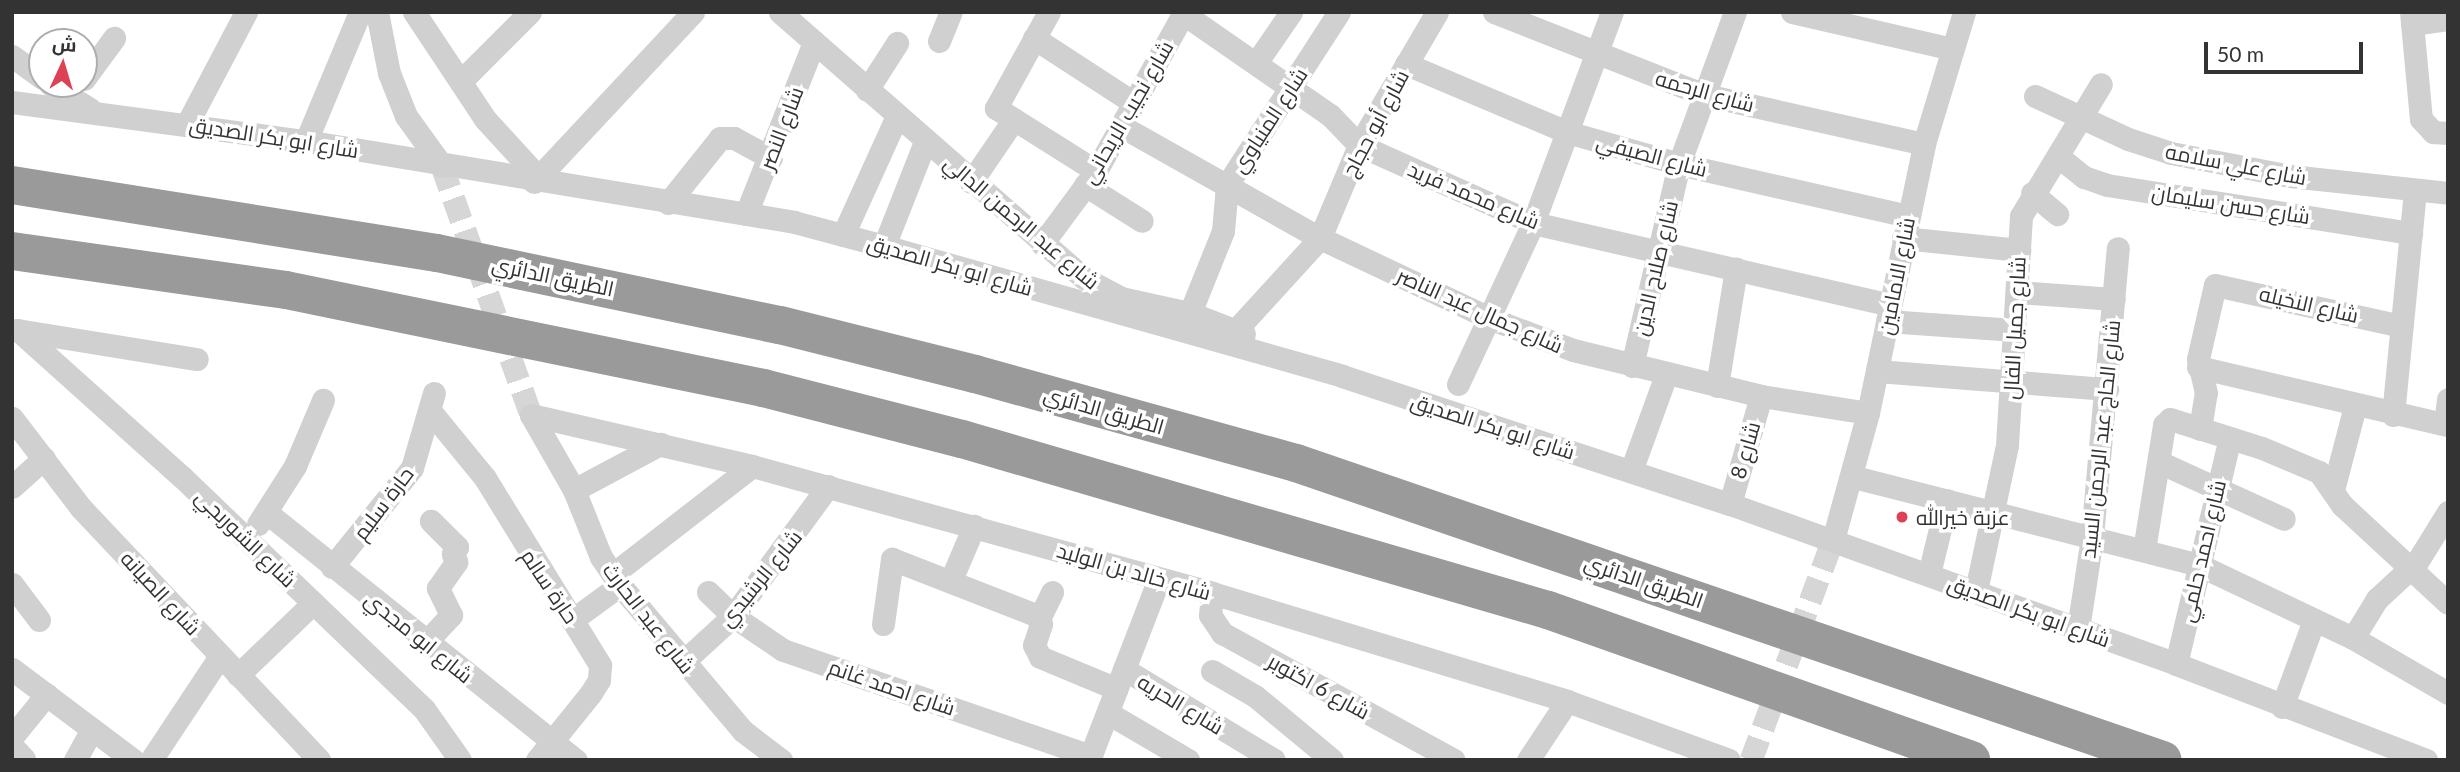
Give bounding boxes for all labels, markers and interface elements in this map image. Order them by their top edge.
north arrow [28,28,98,98]
scale bar [2208,28,2367,72]
text: ش [51,31,77,56]
street label: شارع نجيب الريحاني [1076,36,1178,188]
text: 50 m [2217,41,2264,66]
street label: شارع المنياوي [1226,63,1312,177]
street label: شارع أبو حجاج [1336,65,1414,181]
street label: شارع الرحمه [1653,65,1757,117]
street label: شارع النصر [754,83,808,173]
street label: شارع ابو بكر الصديق [188,111,360,163]
street label: شارع الصيفي [1594,128,1710,182]
street label: شارع علي سلامه [2163,138,2309,190]
street label: شارع عبد الرحمن الدالي [939,150,1105,294]
street label: شارع محمد فريد [1404,156,1544,234]
street label: شارع حسن سليمان [2150,179,2312,229]
street label: شارع صلاح الدين [1627,198,1683,338]
street label: شارع الامامين [1872,215,1920,337]
street label: شارع ابو بكر الصديق [864,229,1036,301]
street label: الطريق الدائري [490,251,616,301]
street label: شارع جميل الفال [1998,256,2030,400]
street label: شارع جمال عبد الناصر [1393,262,1567,358]
street label: شارع النخيله [2257,280,2361,328]
street label: شارع الحاج عبد الرحمن السيد [2075,319,2125,559]
street label: الطريق الدائري [1041,381,1167,439]
street label: شارع ابو بكر الصديق [1408,388,1578,464]
street label: شارع 8 [1725,419,1765,481]
street label: حارة سليم [347,462,419,544]
street label: شارع احمد حلمي [2173,478,2231,624]
street label: شارع الشوربجي [190,484,302,592]
place label: عزبة خيرالله [1916,504,2010,530]
marker: عزبة خيرالله [1894,509,1910,525]
street label: شارع الرشيدي [713,524,807,632]
street label: شارع خالد بن الوليد [1054,537,1214,605]
street label: حارة سالم [516,544,584,628]
street label: شارع الصيانه [116,546,206,640]
street label: الطريق الدائري [1581,549,1707,613]
street label: شارع عبد الحارث [598,558,700,678]
street label: شارع ابو بكر الصديق [1944,570,2114,652]
street label: شارع ابو مجدي [360,586,478,688]
street label: شارع 6 اكتوبر [1264,648,1374,724]
street label: شارع احمد غانم [825,654,959,720]
street label: شارع الحريه [1133,669,1229,739]

